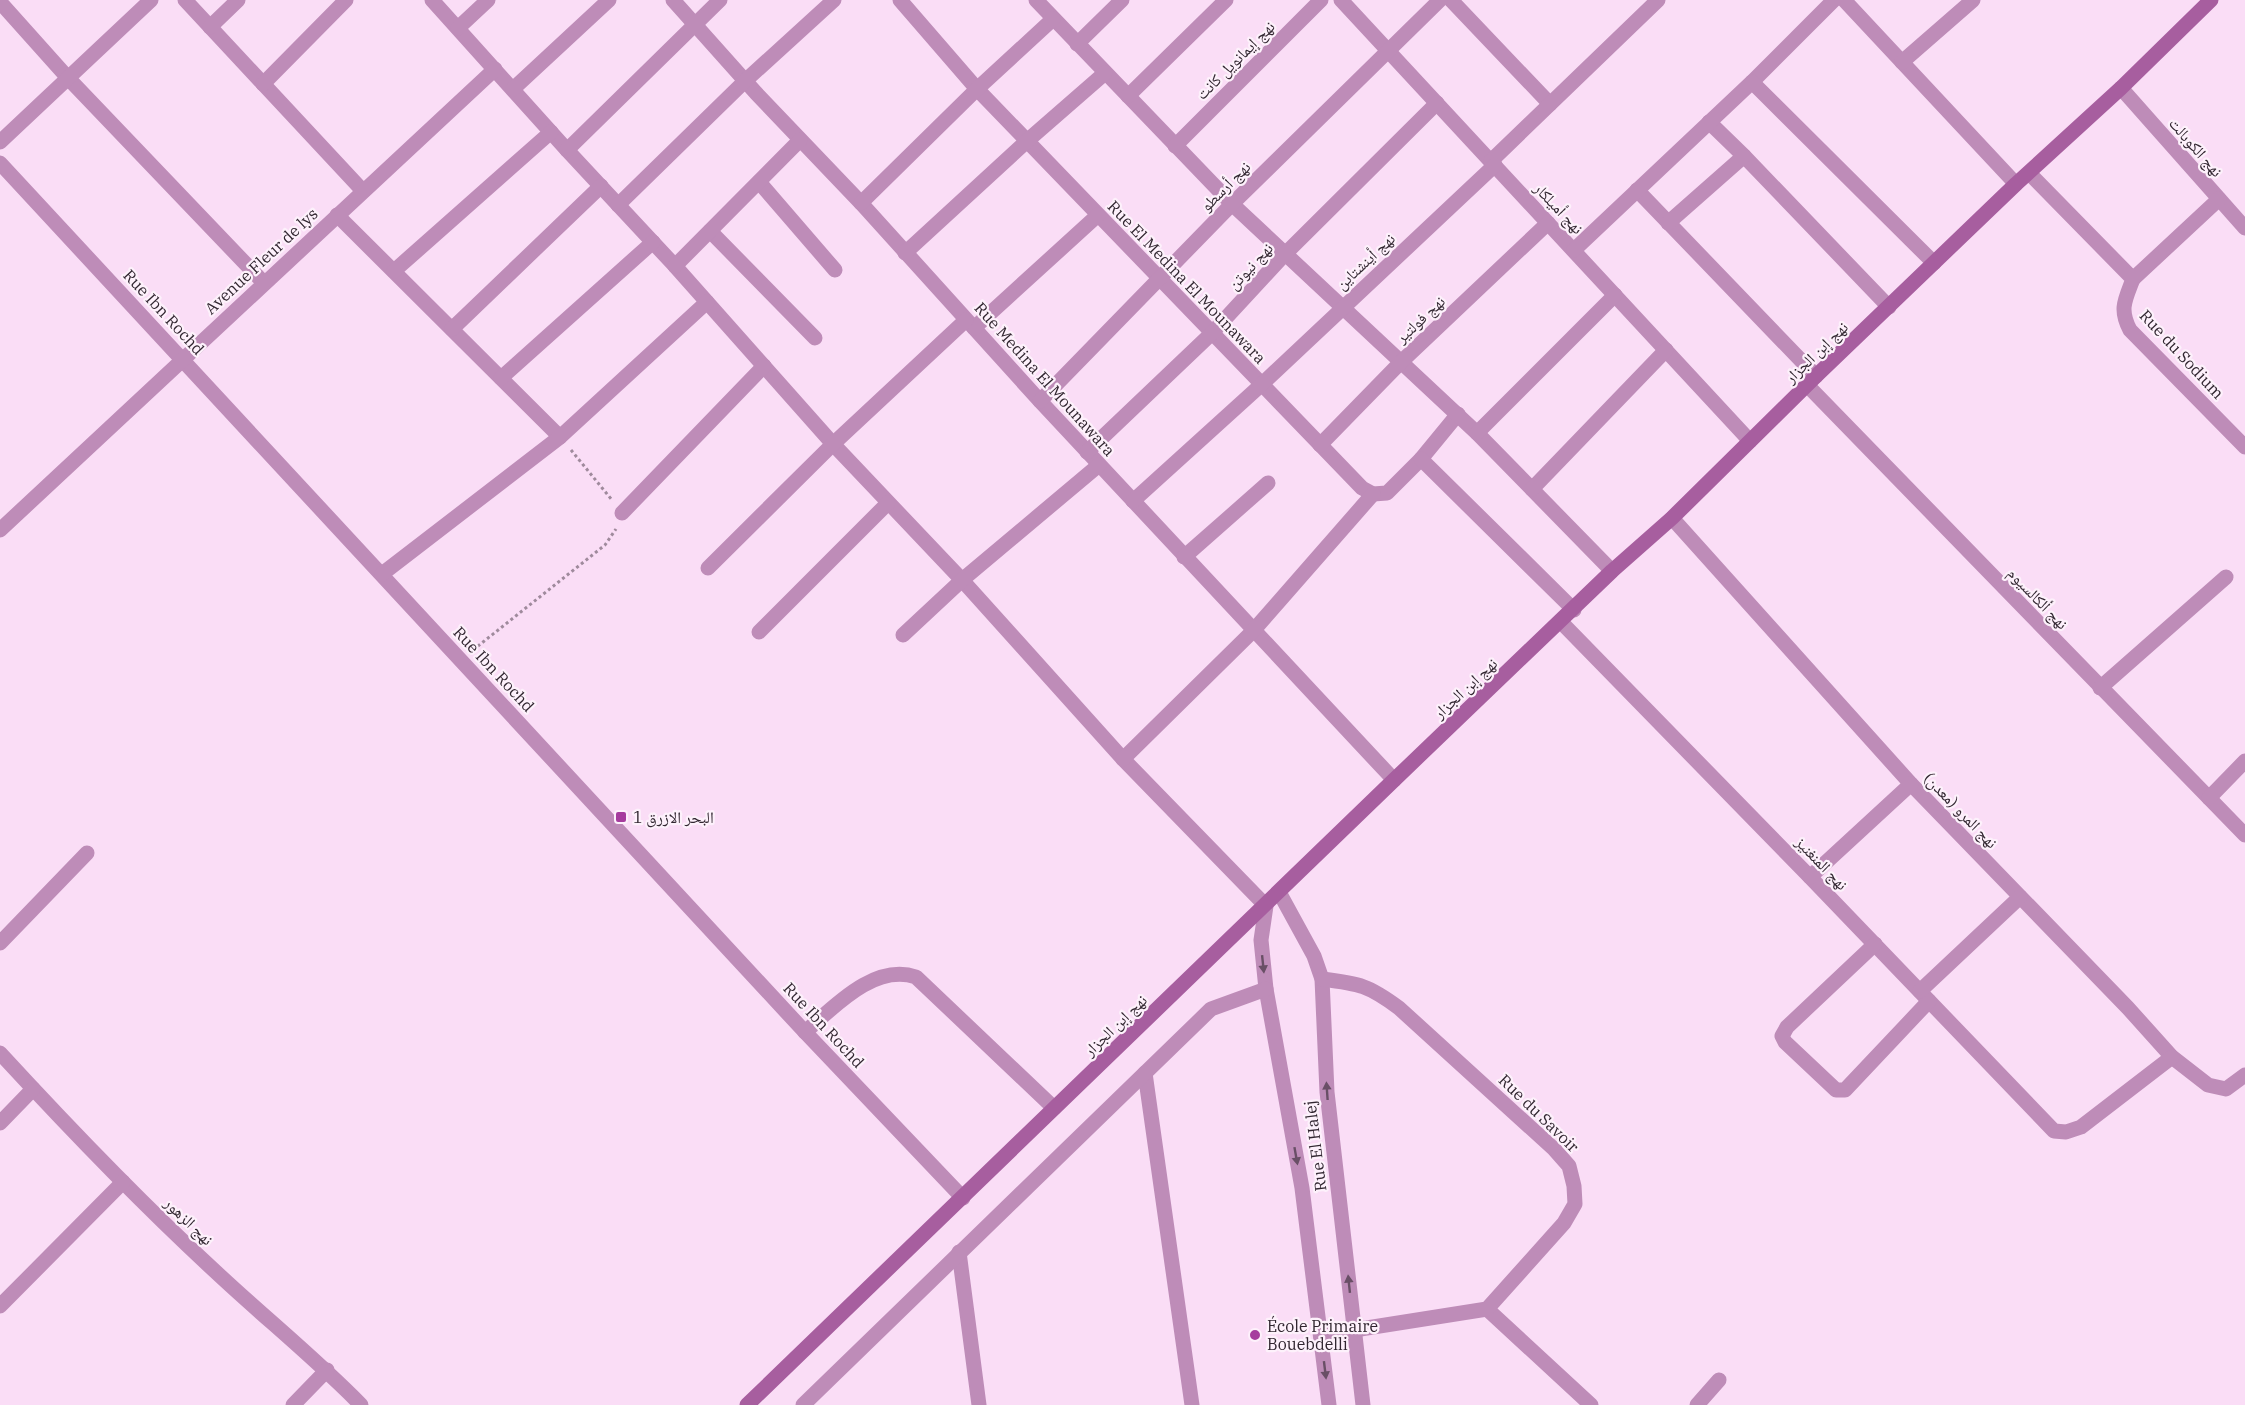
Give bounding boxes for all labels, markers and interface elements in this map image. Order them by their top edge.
street label: نهج إيمانويل كانت [1191,16,1279,104]
street label: نهج الكوبالت [2164,113,2227,181]
street label: نهج أرسطو [1196,157,1255,216]
street label: نهج أميلكار [1529,177,1588,239]
street label: Rue El Medina El Mounawara [1104,196,1270,368]
street label: Avenue Fleur de lys [200,204,322,318]
street label: نهج أينشتاين [1331,228,1400,294]
street label: نهج نيوتن [1223,238,1278,294]
street label: Rue Ibn Rochd [119,265,209,359]
street label: نهج فولتير [1390,291,1450,348]
street label: Rue Medina El Mounawara [971,298,1120,460]
street label: Rue du Sodium [2136,305,2228,403]
street label: نهج إبن الجزار [1779,317,1853,389]
street label: نهج ألكالسيوم [2003,563,2072,634]
street label: Rue Ibn Rochd [449,622,539,716]
street label: نهج إبن الجزار [1428,653,1502,724]
street label: نهج المرو (معدن) [1919,768,2002,853]
place label: 1 البحر الازرق [633,807,714,828]
marker: 1 البحر الازرق [614,810,628,824]
street label: نهج المنغنيز [1790,831,1852,895]
one-way arrow [1258,954,1268,973]
street label: Rue Ibn Rochd [779,978,869,1072]
street label: نهج إبن الجزار [1078,990,1152,1062]
street label: Rue du Savoir [1495,1070,1583,1156]
one-way arrow [1323,1081,1332,1100]
street label: Rue El Halej [1300,1100,1330,1192]
one-way arrow [1292,1146,1301,1165]
street label: نهج الزهور [159,1192,218,1250]
one-way arrow [1344,1275,1354,1294]
place label: École Primaire Bouebdelli [1267,1315,1378,1354]
marker: École Primaire Bouebdelli [1248,1328,1262,1342]
one-way arrow [1320,1360,1329,1379]

